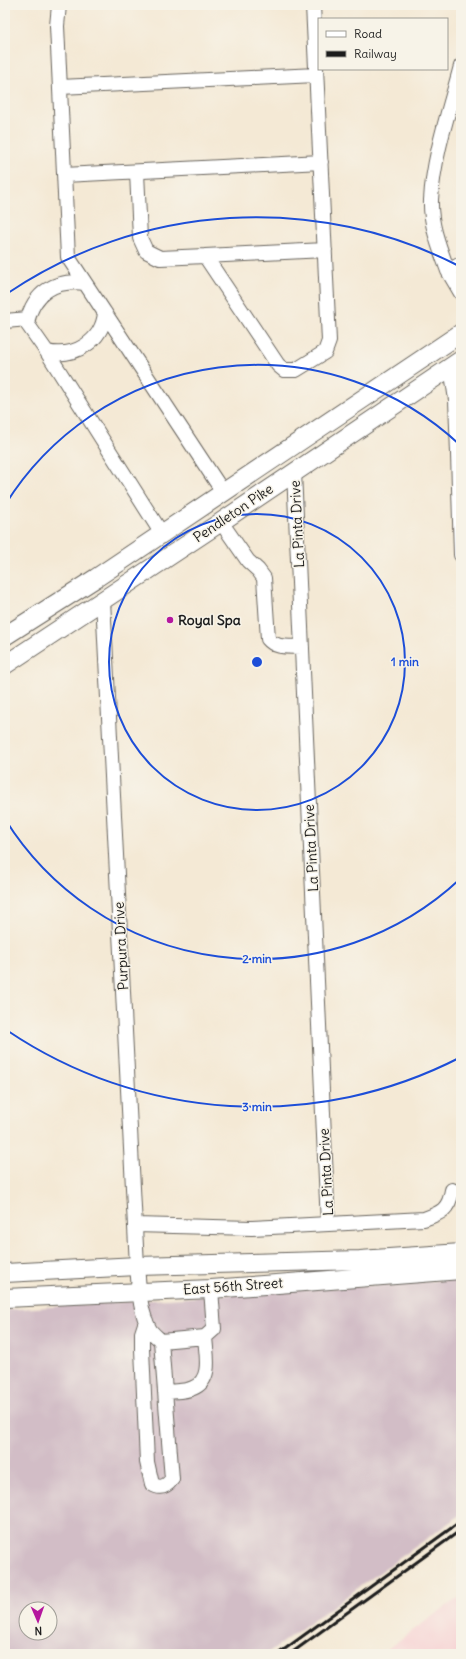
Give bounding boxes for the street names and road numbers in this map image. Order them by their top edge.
street label: Pendleton Pike [190,480,276,546]
street label: La Pinta Drive [286,480,308,568]
street label: La Pinta Drive [300,804,322,892]
street label: Purpura Drive [110,901,132,991]
street label: La Pinta Drive [315,1128,337,1216]
street label: East 56th Street [182,1274,284,1298]

